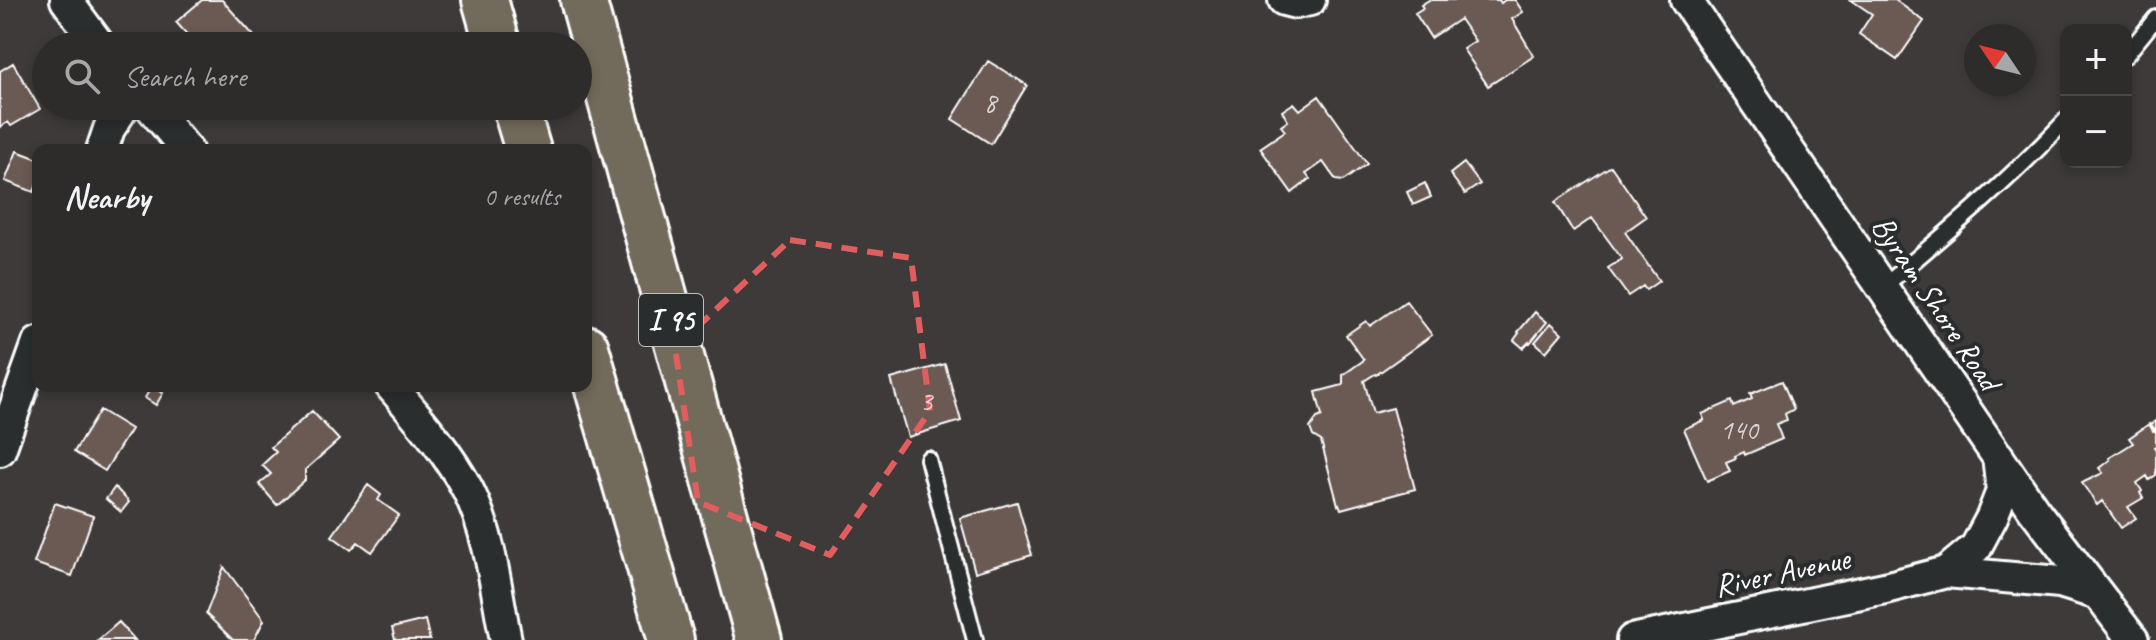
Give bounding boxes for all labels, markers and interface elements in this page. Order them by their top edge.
north arrow [1964,24,2036,96]
map controls [2060,24,2132,168]
button: + [2060,24,2132,96]
search box [32,32,592,120]
icon: search [60,54,104,98]
text: Search here [124,57,246,95]
house number: 8 [984,85,999,120]
button: − [2060,96,2132,168]
text: Nearby [64,175,150,218]
text: 0 results [484,180,560,213]
street label: Byram Shore Road [1862,208,2012,402]
road number: I 95 [639,294,703,346]
house number: 3 [920,383,935,418]
house number: 140 [1720,412,1760,447]
street label: River Avenue [1711,537,1856,606]

